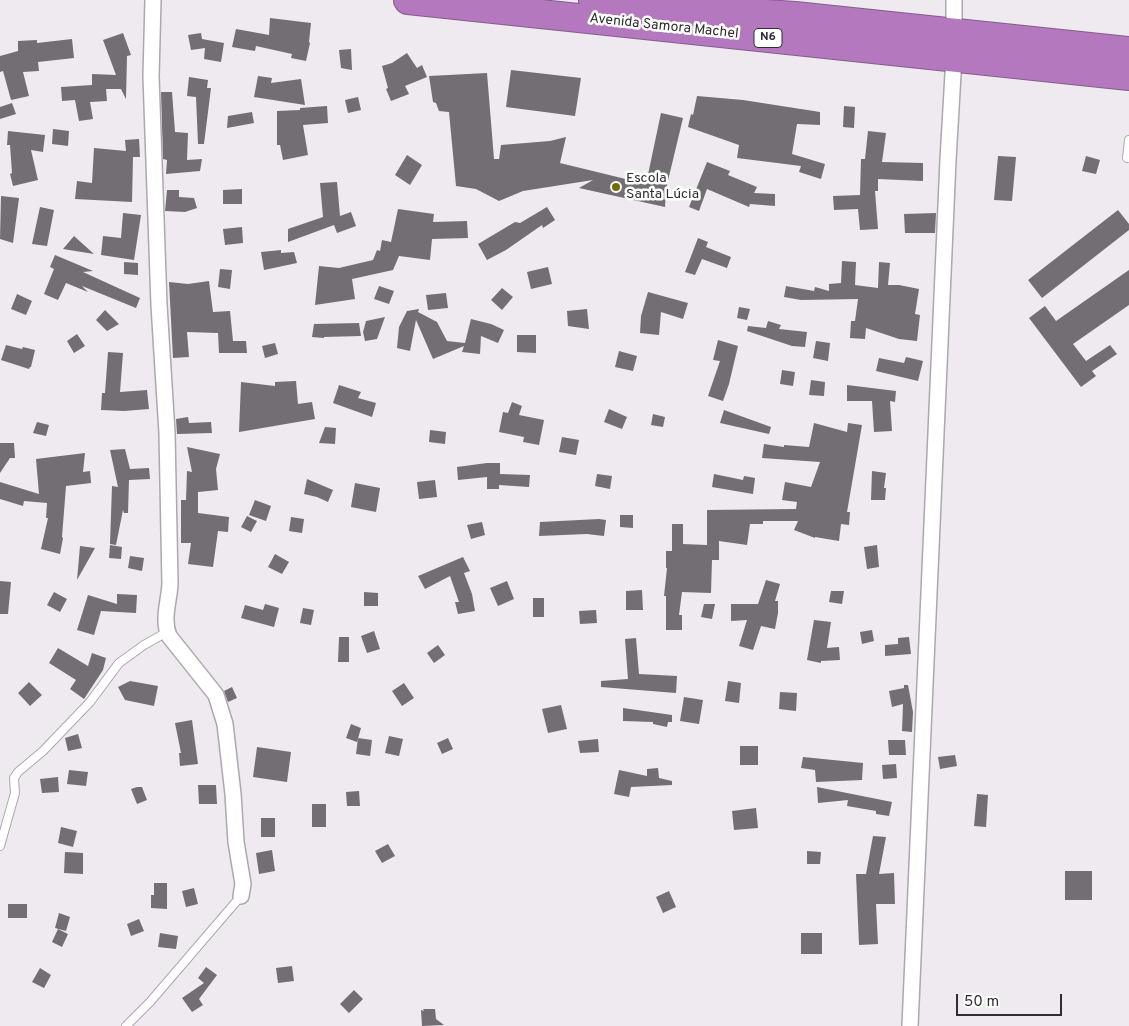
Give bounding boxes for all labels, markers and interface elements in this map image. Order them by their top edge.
street label: Avenida Samora Machel [589,11,739,43]
road number: N6 [754,28,782,48]
place label: Escola Santa Lúcia [626,171,699,203]
marker: Escola Santa Lúcia [610,181,622,193]
scale bar [959,984,1065,1016]
text: 50 m [964,993,999,1012]

